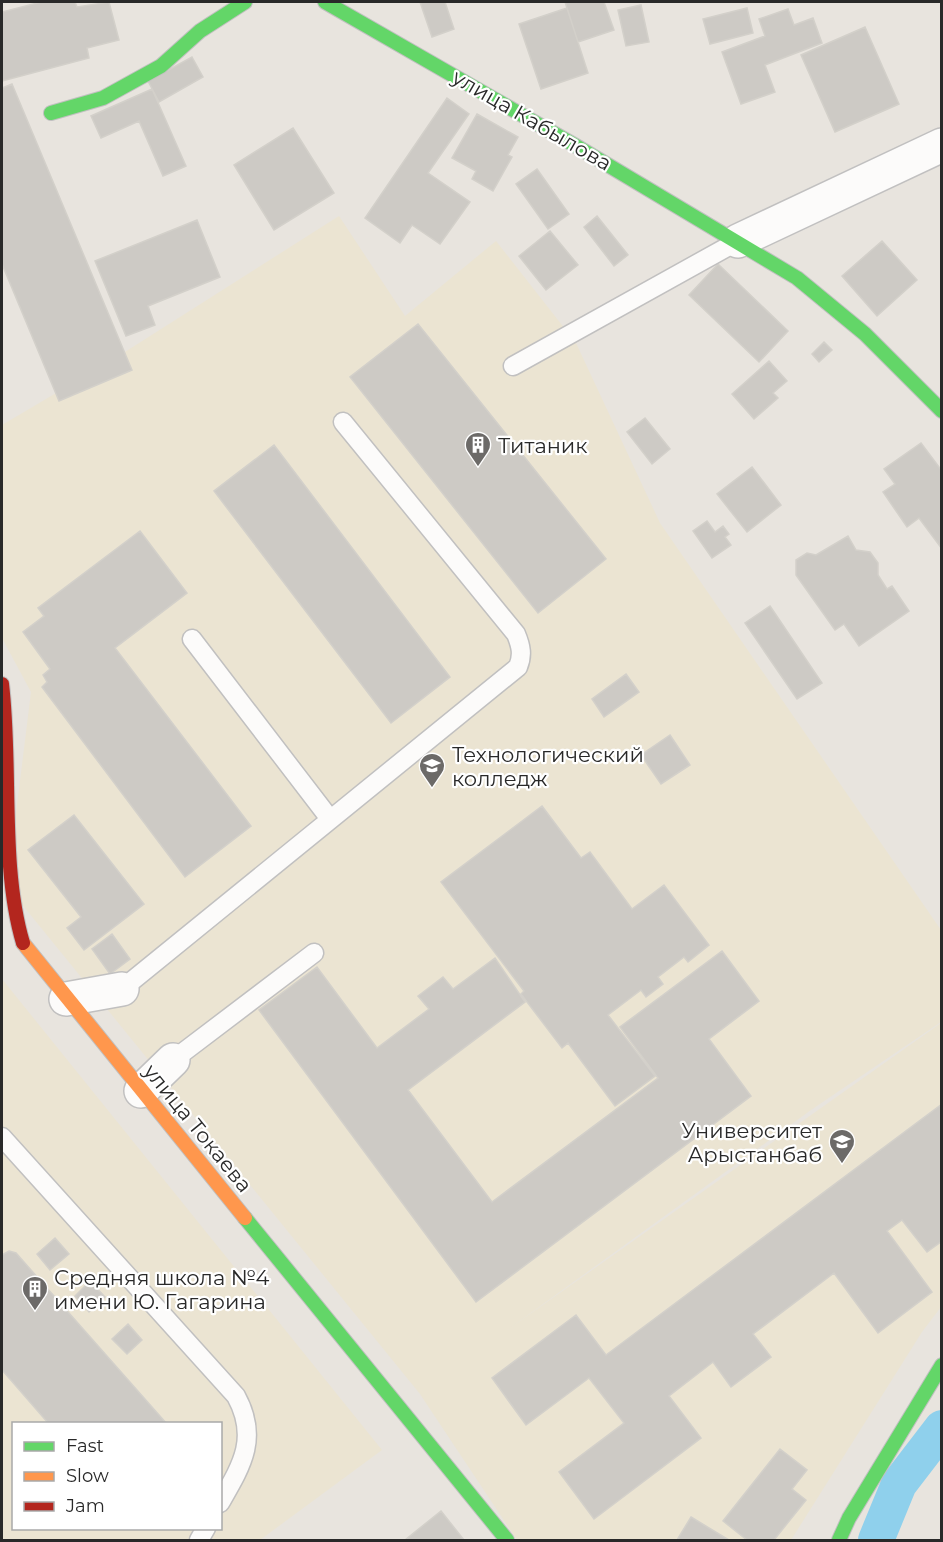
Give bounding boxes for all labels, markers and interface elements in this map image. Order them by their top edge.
street label: улица Кабылова [447,64,616,176]
building icon: Титаник [463,430,493,468]
place label: Титаник [498,433,588,458]
place label: Технологический колледж [452,742,644,791]
school or university icon: Технологический колледж [417,751,447,789]
street label: улица Токаева [138,1058,257,1197]
place label: Университет Арыстанбаб [682,1118,822,1167]
school or university icon: Университет Арыстанбаб [827,1127,857,1165]
place label: Средняя школа №4 имени Ю. Гагарина [54,1265,270,1314]
building icon: Средняя школа №4 имени Ю. Гагарина [20,1274,50,1312]
legend [12,1422,222,1530]
text: Fast [66,1435,104,1457]
text: Slow [66,1465,109,1487]
text: Jam [65,1495,105,1517]

